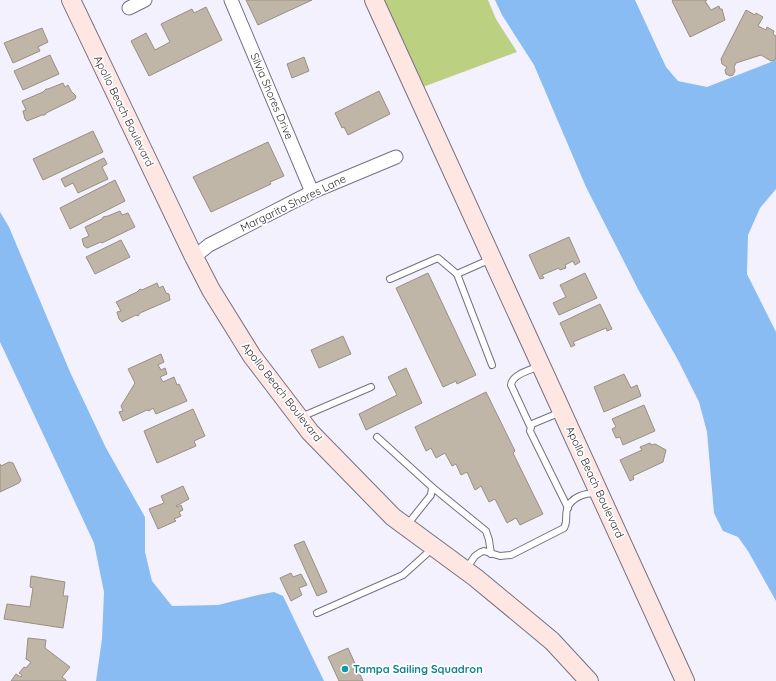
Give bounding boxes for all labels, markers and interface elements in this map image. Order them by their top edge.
street label: Silvia Shores Drive [247,51,297,141]
street label: Apollo Beach Boulevard [91,53,157,169]
street label: Margarita Shores Lane [238,171,348,235]
street label: Apollo Beach Boulevard [239,340,325,444]
street label: Apollo Beach Boulevard [563,424,627,540]
place label: Tampa Sailing Squadron [353,662,483,676]
marker: Tampa Sailing Squadron [340,664,350,674]

